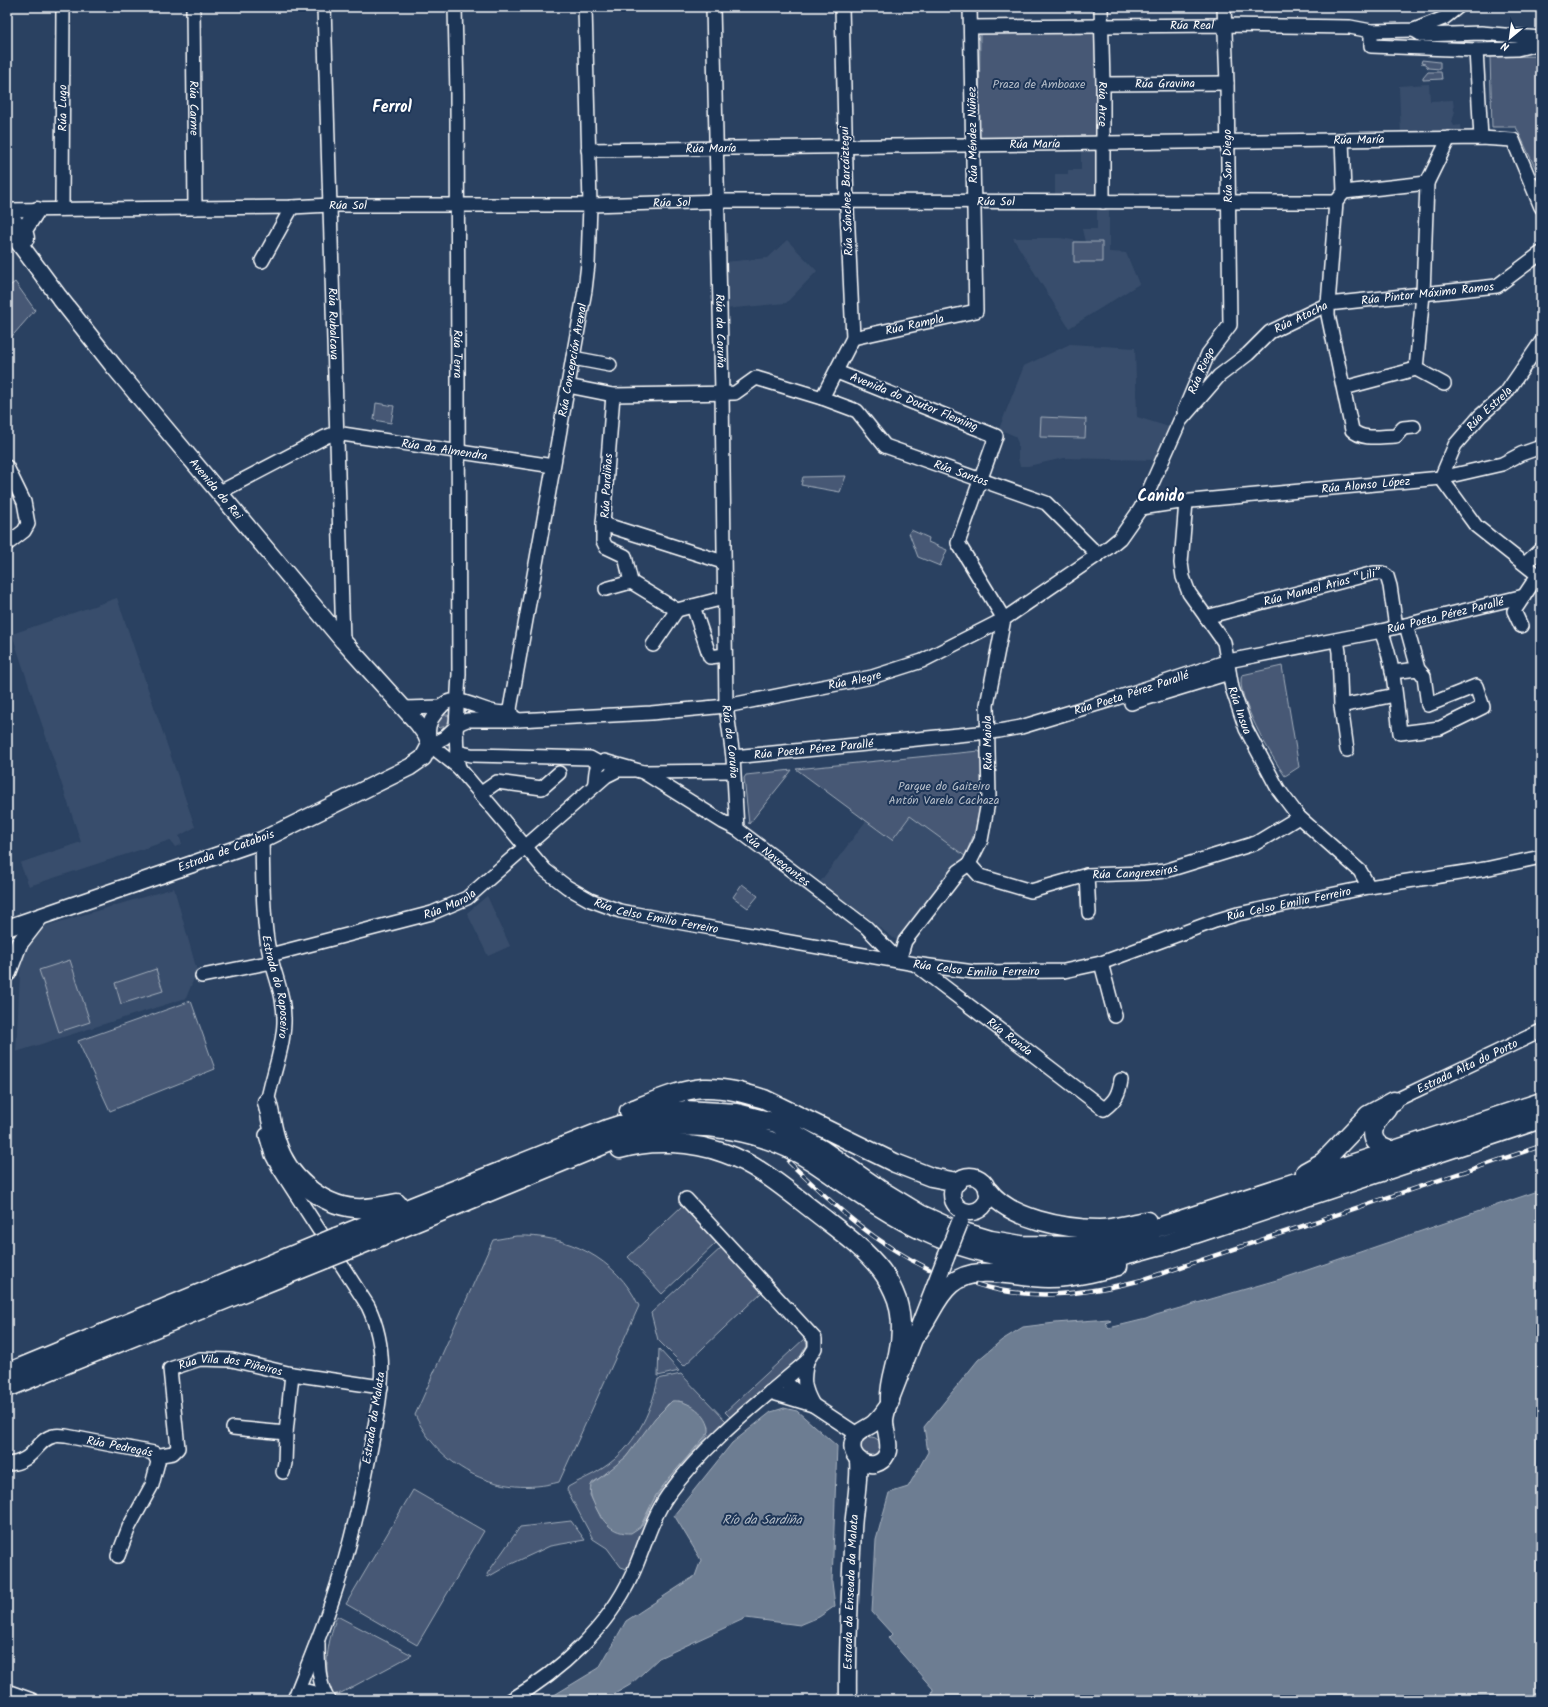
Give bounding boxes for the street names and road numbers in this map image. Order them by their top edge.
street label: Rúa Real [1170,16,1214,35]
street label: Rúa Gravina [1135,74,1196,93]
street label: Rúa Carme [184,80,204,136]
street label: Rúa Arce [1094,81,1113,127]
street label: Rúa Lugo [53,85,72,131]
street label: Rúa Méndez Núñez [963,86,983,184]
street label: Rúa Sánchez Barcáiztegui [835,125,859,256]
street label: Rúa San Diego [1218,129,1238,203]
street label: Rúa María [1333,130,1385,149]
street label: Rúa María [1009,134,1061,154]
street label: Rúa María [685,139,737,158]
street label: Rúa Sol [653,192,691,213]
street label: Rúa Sol [977,192,1015,211]
street label: Rúa Sol [329,196,367,215]
street label: Rúa Pintor Máximo Ramos [1360,277,1495,310]
street label: Rúa Rubalcava [323,287,344,361]
street label: Rúa da Coruña [710,294,731,369]
street label: Rúa Atocha [1271,296,1331,338]
street label: Rúa Concepción Arenal [553,302,592,418]
street label: Rúa Rampla [883,309,946,340]
street label: Rúa Terra [448,330,467,379]
street label: Rúa Riego [1183,343,1220,397]
street label: Avenida do Doutor Fleming [847,368,981,437]
street label: Rúa Estrela [1461,382,1517,435]
street label: Rúa da Almendra [400,434,489,465]
street label: Rúa Pardiñas [596,453,618,519]
street label: Avenida do Rei [185,454,248,525]
street label: Rúa Santos [931,455,991,491]
street label: Rúa Alonso López [1321,471,1411,498]
street label: Rúa Manuel Arias “Lili” [1261,563,1381,611]
street label: Rúa Poeta Pérez Parallé [1385,592,1507,639]
street label: Rúa Alegre [826,665,884,695]
street label: Rúa Poeta Pérez Parallé [1071,665,1192,720]
street label: Rúa Insua [1223,684,1257,738]
street label: Rúa da Coruña [716,704,744,779]
street label: Rúa Maiola [978,715,998,771]
street label: Rúa Poeta Pérez Parallé [753,734,875,764]
street label: Estrada de Catabois [175,825,277,877]
street label: Rúa Navegantes [739,827,815,891]
street label: Rúa Cangrexeiras [1092,858,1180,884]
street label: Rúa Celso Emilio Ferreiro [1224,881,1353,927]
street label: Rúa Marola [421,884,481,924]
street label: Rúa Celso Emilio Ferreiro [591,893,720,939]
street label: Estrada do Raposeiro [257,934,294,1040]
street label: Rúa Celso Emilio Ferreiro [912,954,1040,982]
street label: Rúa Ronda [983,1013,1037,1061]
street label: Estrada Alta do Porto [1413,1034,1521,1099]
street label: Rúa Vila dos Piñeiros [176,1350,284,1381]
street label: Estrada da Malata [357,1370,391,1465]
street label: Rúa Pedregás [85,1431,154,1462]
street label: Estrada da Enseada da Malata [838,1513,864,1670]

